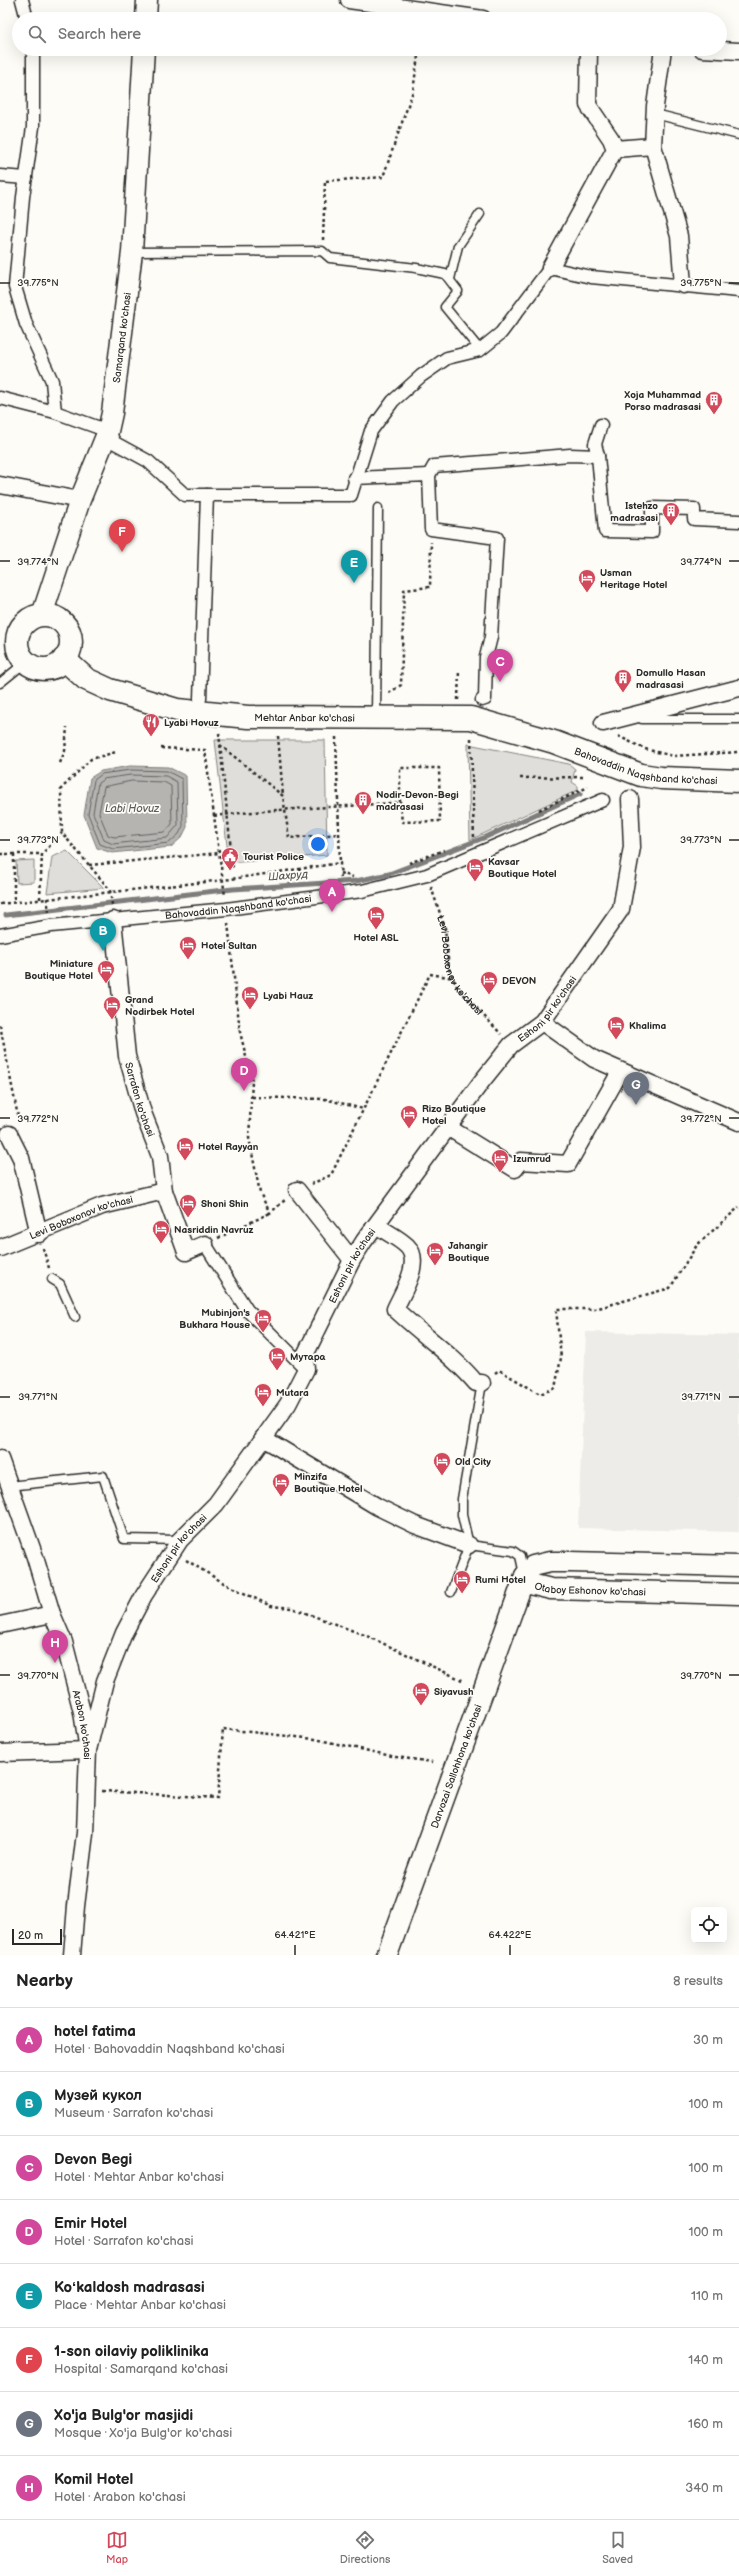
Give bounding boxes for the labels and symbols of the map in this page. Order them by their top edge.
text: 39.775°N [17,277,59,289]
text: 39.775°N [680,277,722,289]
street label: Samarqand ko'chasi [111,292,134,384]
place label: Xoja Muhammad Porso madrasasi [624,389,701,413]
building icon: Xoja Muhammad Porso madrasasi [704,390,724,415]
place label: Istehzo madrasasi [610,500,658,524]
building icon: Istehzo madrasasi [661,501,681,526]
pin: F [109,519,135,552]
pin: E [341,550,367,583]
text: 39.774°N [17,556,59,568]
text: 39.774°N [680,556,722,568]
place label: Usman Heritage Hotel [600,567,667,591]
hotel icon: Usman Heritage Hotel [577,568,597,593]
pin: C [487,649,513,682]
place label: Domullo Hasan madrasasi [636,667,706,691]
building icon: Domullo Hasan madrasasi [613,668,633,693]
restaurant icon: Lyabi Hovuz [141,712,161,737]
street label: Mehtar Anbar ko'chasi [254,712,355,724]
place label: Lyabi Hovuz [164,717,219,729]
street label: Bahovaddin Naqshband ko'chasi [573,745,718,787]
place label: Nodir-Devon-Begi madrasasi [376,789,459,813]
building icon: Nodir-Devon-Begi madrasasi [353,790,373,815]
water label: Labi Hovuz [105,802,160,815]
text: 39.773°N [17,834,59,846]
your location [308,834,328,854]
text: 39.773°N [680,834,722,846]
public building icon: Tourist Police [220,846,240,871]
place label: Tourist Police [243,851,304,863]
place label: Kavsar Boutique Hotel [488,856,557,880]
hotel icon: Kavsar Boutique Hotel [465,857,485,882]
water label: Шахруд [268,868,309,883]
pin: A [319,879,345,912]
street label: Bahovaddin Naqshband ko'chasi [164,893,312,922]
hotel icon: Hotel ASL [366,905,386,930]
street label: Levi Boboxonov ko'chasi [434,914,485,1018]
pin: B [90,918,116,951]
place label: Hotel ASL [353,932,399,944]
hotel icon: Hotel Sultan [178,935,198,960]
place label: Hotel Sultan [201,940,257,952]
place label: Miniature Boutique Hotel [24,958,93,982]
hotel icon: Miniature Boutique Hotel [96,959,116,984]
hotel icon: DEVON [479,970,499,995]
street label: Eshoni pir ko'chasi [516,974,579,1045]
place label: DEVON [502,975,536,987]
hotel icon: Lyabi Hauz [240,985,260,1010]
place label: Lyabi Hauz [263,990,313,1002]
place label: Grand Nodirbek Hotel [125,994,195,1018]
hotel icon: Grand Nodirbek Hotel [102,995,122,1020]
hotel icon: Khalima [606,1015,626,1040]
place label: Khalima [629,1020,666,1032]
pin: D [231,1058,257,1091]
street label: Sarrafon ko'chasi [122,1061,157,1139]
pin: G [623,1072,649,1105]
place label: Rizo Boutique Hotel [422,1103,486,1127]
hotel icon: Rizo Boutique Hotel [399,1104,419,1129]
text: 39.772°N [17,1113,59,1125]
text: 39.772°N [680,1113,722,1125]
hotel icon: Hotel Rayyan [175,1136,195,1161]
place label: Hotel Rayyan [198,1141,259,1153]
hotel icon: Izumrud [490,1148,510,1173]
place label: Izumrud [513,1153,551,1165]
hotel icon: Shoni Shin [178,1193,198,1218]
street label: Levi Boboxonov ko'chasi [28,1194,134,1242]
place label: Shoni Shin [201,1198,249,1210]
hotel icon: Nasriddin Navruz [151,1219,171,1244]
place label: Nasriddin Navruz [174,1224,254,1236]
street label: Eshoni pir ko'chasi [327,1226,378,1305]
place label: Jahangir Boutique [448,1240,490,1264]
hotel icon: Jahangir Boutique [425,1241,445,1266]
place label: Mubinjon's Bukhara House [179,1307,250,1331]
hotel icon: Mubinjon's Bukhara House [253,1308,273,1333]
hotel icon: Мутара [267,1346,287,1371]
place label: Мутара [290,1351,326,1363]
hotel icon: Mutara [253,1382,273,1407]
place label: Mutara [276,1387,309,1399]
text: 39.771°N [18,1391,58,1403]
text: 39.771°N [681,1391,721,1403]
hotel icon: Old City [432,1451,452,1476]
place label: Old City [455,1456,491,1468]
place label: Minzifa Boutique Hotel [294,1471,363,1495]
hotel icon: Minzifa Boutique Hotel [271,1472,291,1497]
street label: Eshoni pir ko'chasi [149,1512,209,1585]
hotel icon: Rumi Hotel [452,1569,472,1594]
place label: Rumi Hotel [475,1574,526,1586]
street label: Otaboy Eshonov ko'chasi [533,1580,646,1599]
pin: H [42,1630,68,1663]
text: 39.770°N [17,1670,59,1682]
text: 39.770°N [680,1670,722,1682]
hotel icon: Siyavush [411,1681,431,1706]
place label: Siyavush [434,1686,473,1698]
street label: Arabon ko'chasi [70,1689,93,1760]
street label: Darvozai Sallohhona ko'chasi [429,1703,485,1830]
scale bar [12,1927,62,1946]
text: 64.421°E [274,1929,316,1941]
text: 64.422°E [489,1929,532,1941]

